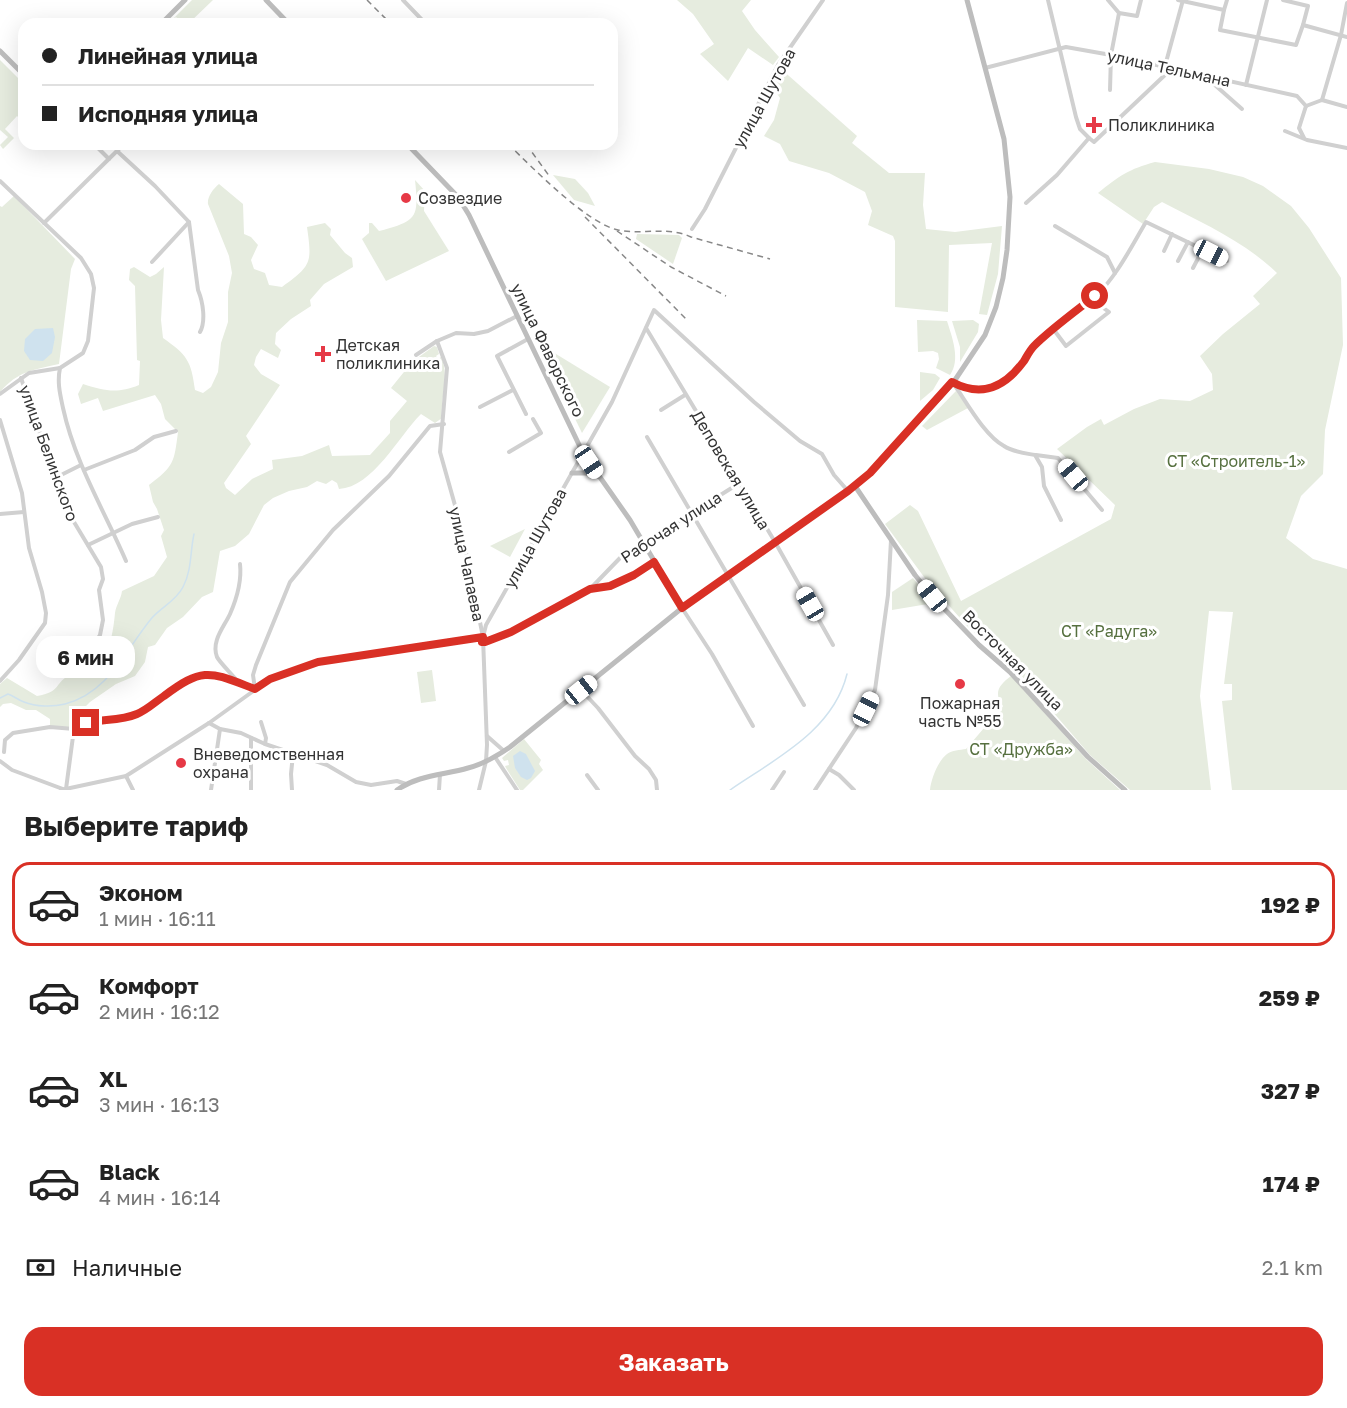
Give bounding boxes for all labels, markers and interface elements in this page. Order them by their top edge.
text: Линейная улица [78,42,258,69]
street label: улица Шутова [728,45,800,151]
street label: улица Тельмана [1105,45,1233,91]
text: Исподняя улица [78,100,258,127]
place label: Поликлиника [1108,115,1215,135]
marker: Поликлиника [1085,116,1103,134]
place label: Созвездие [418,188,502,208]
marker: Созвездие [399,191,413,205]
car [1191,237,1231,269]
street label: улица Фаворского [507,280,589,420]
route start [1081,282,1108,309]
place label: Детская поликлиника [336,335,440,373]
marker: Детская поликлиника [314,345,332,363]
street label: улица Белинского [15,382,83,524]
street label: Деповская улица [687,407,775,533]
car [571,442,607,482]
park label: СТ «Строитель-1» [1167,451,1306,471]
car [1055,455,1091,495]
street label: улица Шутова [499,485,571,591]
street label: Рабочая улица [617,487,725,567]
street label: улица Чапаева [445,505,489,623]
car [914,576,950,616]
car [793,584,827,624]
street label: Восточная улица [959,606,1067,714]
park label: СТ «Радуга» [1061,621,1157,641]
callout: 6 мин [36,636,136,678]
text: 6 мин [57,645,114,669]
car [561,672,601,708]
marker: Пожарная часть №55 [953,677,967,691]
car [850,689,882,729]
place label: Пожарная часть №55 [919,693,1001,731]
route end [72,709,99,736]
park label: СТ «Дружба» [969,739,1073,759]
place label: Вневедомственная охрана [193,744,344,782]
marker: Вневедомственная охрана [174,756,188,770]
text: Выберите тариф [24,810,248,842]
icon: car [27,877,81,931]
text: Эконом [99,879,183,906]
text: 192 ₽ [1261,891,1320,918]
text: 1 мин · 16:11 [99,906,216,930]
icon: car [27,970,81,1024]
text: Комфорт [99,972,199,999]
text: 259 ₽ [1259,984,1320,1011]
text: 2 мин · 16:12 [99,999,220,1023]
icon: car [27,1063,81,1117]
text: XL [99,1065,127,1092]
text: 327 ₽ [1261,1077,1320,1104]
text: 3 мин · 16:13 [99,1092,220,1116]
icon: car [27,1156,81,1210]
text: Black [99,1158,160,1185]
text: 174 ₽ [1263,1170,1320,1197]
text: 4 мин · 16:14 [99,1185,221,1209]
icon: cash [24,1251,57,1284]
text: Наличные [72,1254,182,1281]
text: 2.1 km [1262,1255,1323,1279]
button: Заказать [24,1327,1323,1396]

